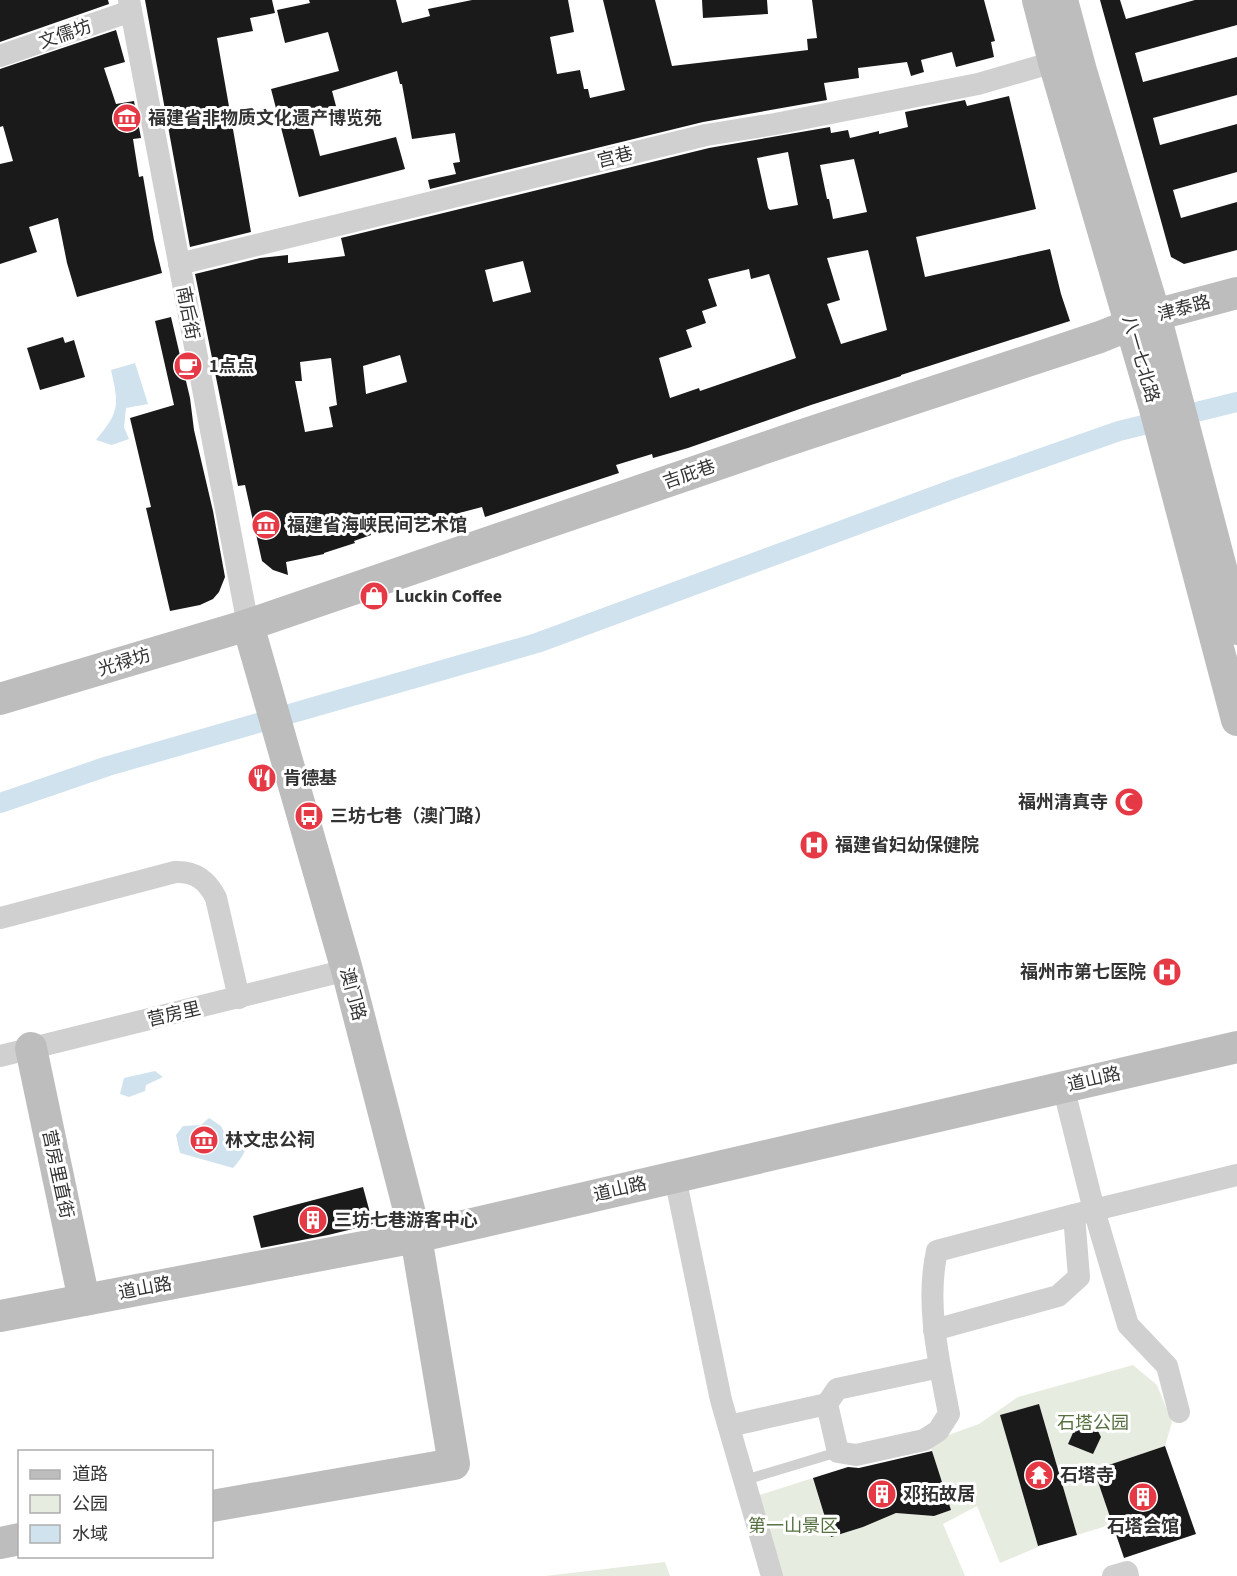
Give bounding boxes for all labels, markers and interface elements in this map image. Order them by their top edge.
street label: 文儒坊 [36,14,95,55]
museum icon: 福建省非物质文化遗产博览苑 [111,102,143,134]
place label: 福建省非物质文化遗产博览苑 [148,106,382,131]
street label: 宫巷 [595,141,636,174]
street label: 南后街 [170,284,205,342]
street label: 津泰路 [1155,289,1213,328]
street label: 八一七北路 [1116,312,1165,406]
cafe icon: 1点点 [172,350,204,382]
place label: 1点点 [209,354,255,379]
street label: 吉庇巷 [660,454,719,495]
museum icon: 福建省海峡民间艺术馆 [250,509,282,541]
place label: 福建省海峡民间艺术馆 [287,513,467,538]
shop icon: Luckin Coffee [358,580,390,612]
place label: Luckin Coffee [395,584,502,609]
street label: 光禄坊 [95,643,154,682]
restaurant icon: 肯德基 [246,762,278,794]
place label: 肯德基 [283,766,337,791]
mosque icon: 福州清真寺 [1113,786,1145,818]
place label: 福州清真寺 [1018,790,1108,815]
bus stop icon: 三坊七巷（澳门路） [293,800,325,832]
place label: 三坊七巷（澳门路） [330,804,492,829]
hospital icon: 福建省妇幼保健院 [798,829,830,861]
place label: 福建省妇幼保健院 [835,833,979,858]
hospital icon: 福州市第七医院 [1151,956,1183,988]
place label: 福州市第七医院 [1020,960,1146,985]
street label: 澳门路 [333,965,372,1023]
street label: 营房里 [145,996,203,1033]
street label: 道山路 [1065,1061,1123,1098]
museum icon: 林文忠公祠 [188,1124,220,1156]
street label: 营房里直街 [36,1127,79,1221]
place label: 林文忠公祠 [225,1128,315,1153]
street label: 道山路 [591,1171,649,1208]
building icon: 三坊七巷游客中心 [297,1204,329,1236]
place label: 三坊七巷游客中心 [334,1208,478,1233]
street label: 道山路 [116,1271,174,1306]
park label: 石塔公园 [1057,1411,1129,1436]
legend [18,1450,213,1558]
temple icon: 石塔寺 [1023,1459,1055,1491]
text: 道路 [72,1462,108,1487]
place label: 石塔寺 [1060,1463,1114,1488]
building icon: 邓拓故居 [866,1478,898,1510]
building icon: 石塔会馆 [1127,1481,1159,1513]
place label: 邓拓故居 [903,1482,975,1507]
text: 公园 [72,1492,108,1517]
park label: 第一山景区 [748,1514,838,1539]
place label: 石塔会馆 [1107,1514,1179,1539]
text: 水域 [72,1522,108,1547]

